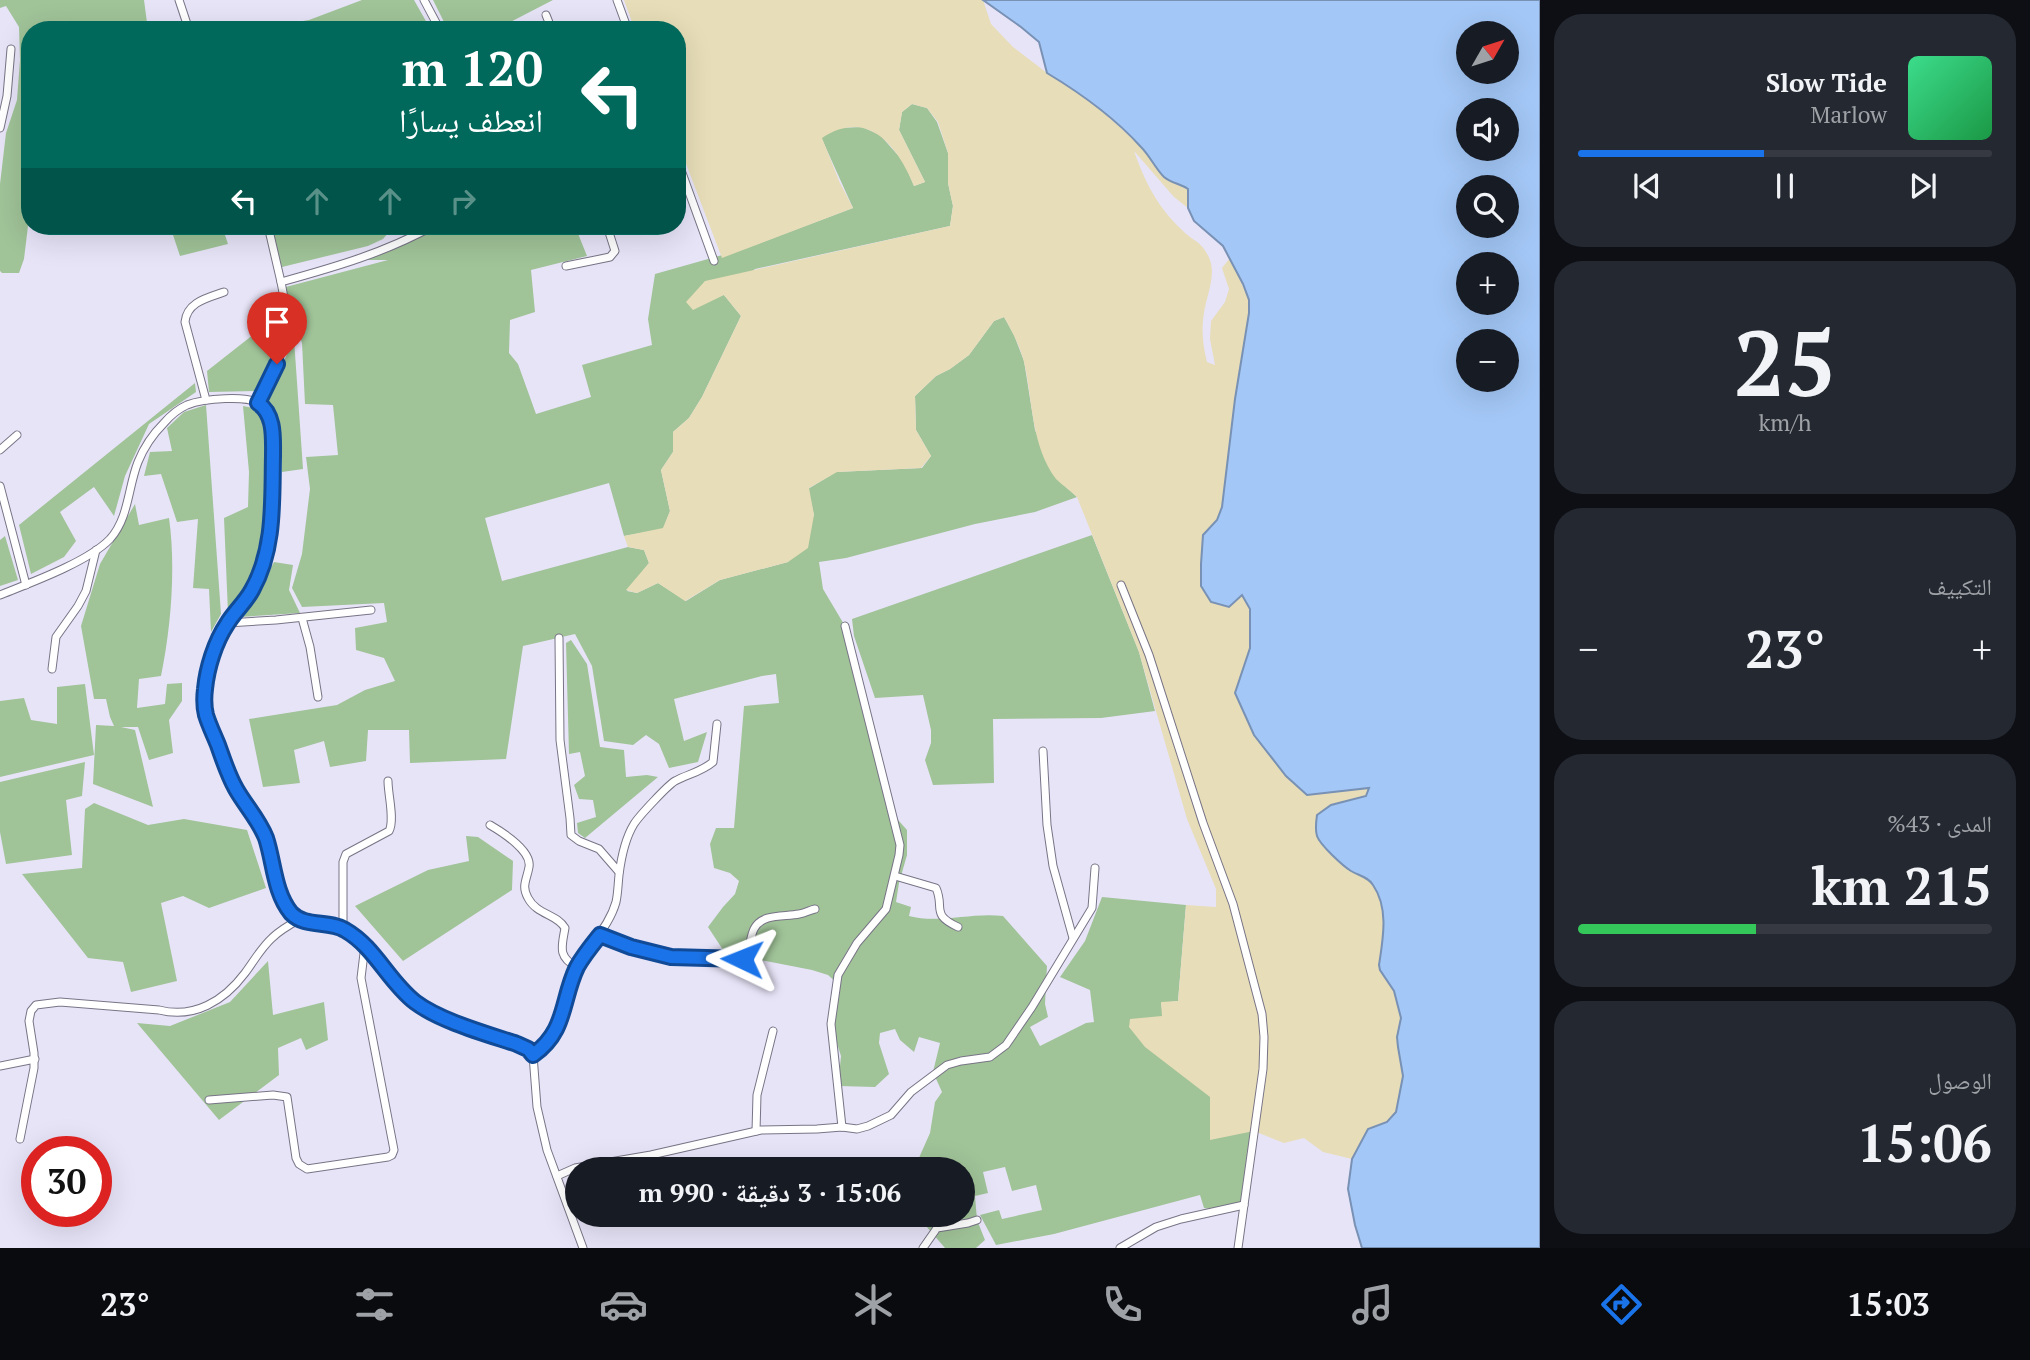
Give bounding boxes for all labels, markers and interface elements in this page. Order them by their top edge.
north arrow [1456,21,1519,84]
map controls [1456,21,1519,392]
text: 120 m [401,35,543,100]
icon: left [567,49,658,140]
text: Slow Tide [1766,65,1887,99]
button: sound [1456,98,1519,161]
text: انعطف يسارًا [399,99,543,141]
text: Marlow [1811,99,1887,130]
icon: previous [1628,167,1666,205]
icon: pause [1766,167,1804,205]
icon: next [1904,167,1942,205]
button: search [1456,175,1519,238]
icon: left [225,182,263,220]
icon: ahead [298,182,336,220]
icon: ahead [371,182,409,220]
icon: right [444,182,482,220]
button: + [1456,252,1519,315]
pin [247,292,307,364]
text: 25 [1734,301,1836,422]
icon: arrive [258,303,296,341]
button: − [1456,329,1519,392]
text: km/h [1758,407,1812,438]
text: التكييف [1927,571,1992,602]
text: 23° [1745,614,1825,683]
text: − [1578,624,1598,674]
text: + [1972,624,1992,674]
text: المدى · 43% [1887,808,1992,839]
text: 215 km [1811,851,1992,920]
position arrow [705,922,779,996]
text: الوصول [1928,1065,1992,1096]
text: 15:06 [1857,1108,1992,1177]
speed limit sign: 30 [21,1136,112,1227]
text: 15:06 · 3 دقيقة · 990 m [639,1175,901,1209]
icon: filters [350,1280,399,1329]
icon: car [599,1280,648,1329]
icon: climate [849,1280,898,1329]
icon: phone [1098,1280,1147,1329]
icon: music [1348,1280,1397,1329]
icon: directions [1597,1280,1646,1329]
text: 23° [100,1283,150,1325]
text: 15:03 [1847,1283,1930,1325]

